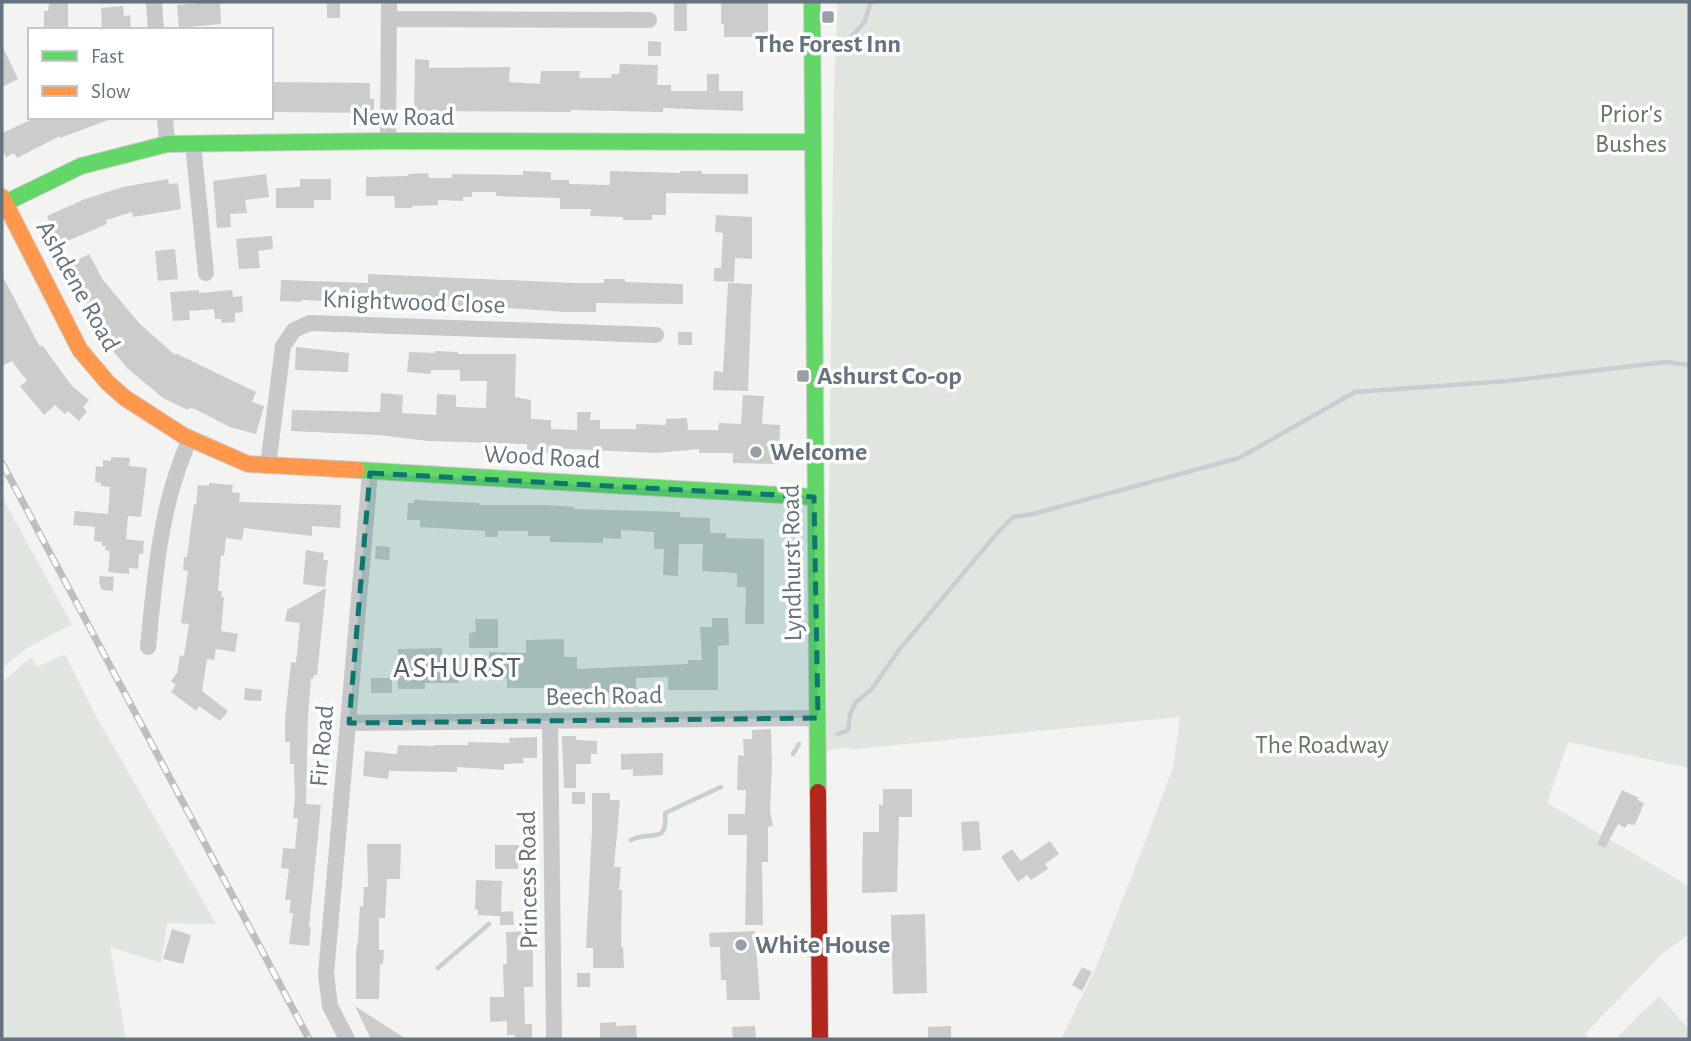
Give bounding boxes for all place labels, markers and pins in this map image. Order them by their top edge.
marker: The Forest Inn [820,9,836,25]
place label: The Forest Inn [755,31,901,57]
place label: Ashurst Co-op [817,363,962,389]
marker: Ashurst Co-op [795,368,811,384]
place label: Welcome [770,439,867,465]
marker: Welcome [748,444,764,460]
place label: White House [755,932,890,958]
marker: White House [733,937,749,953]

